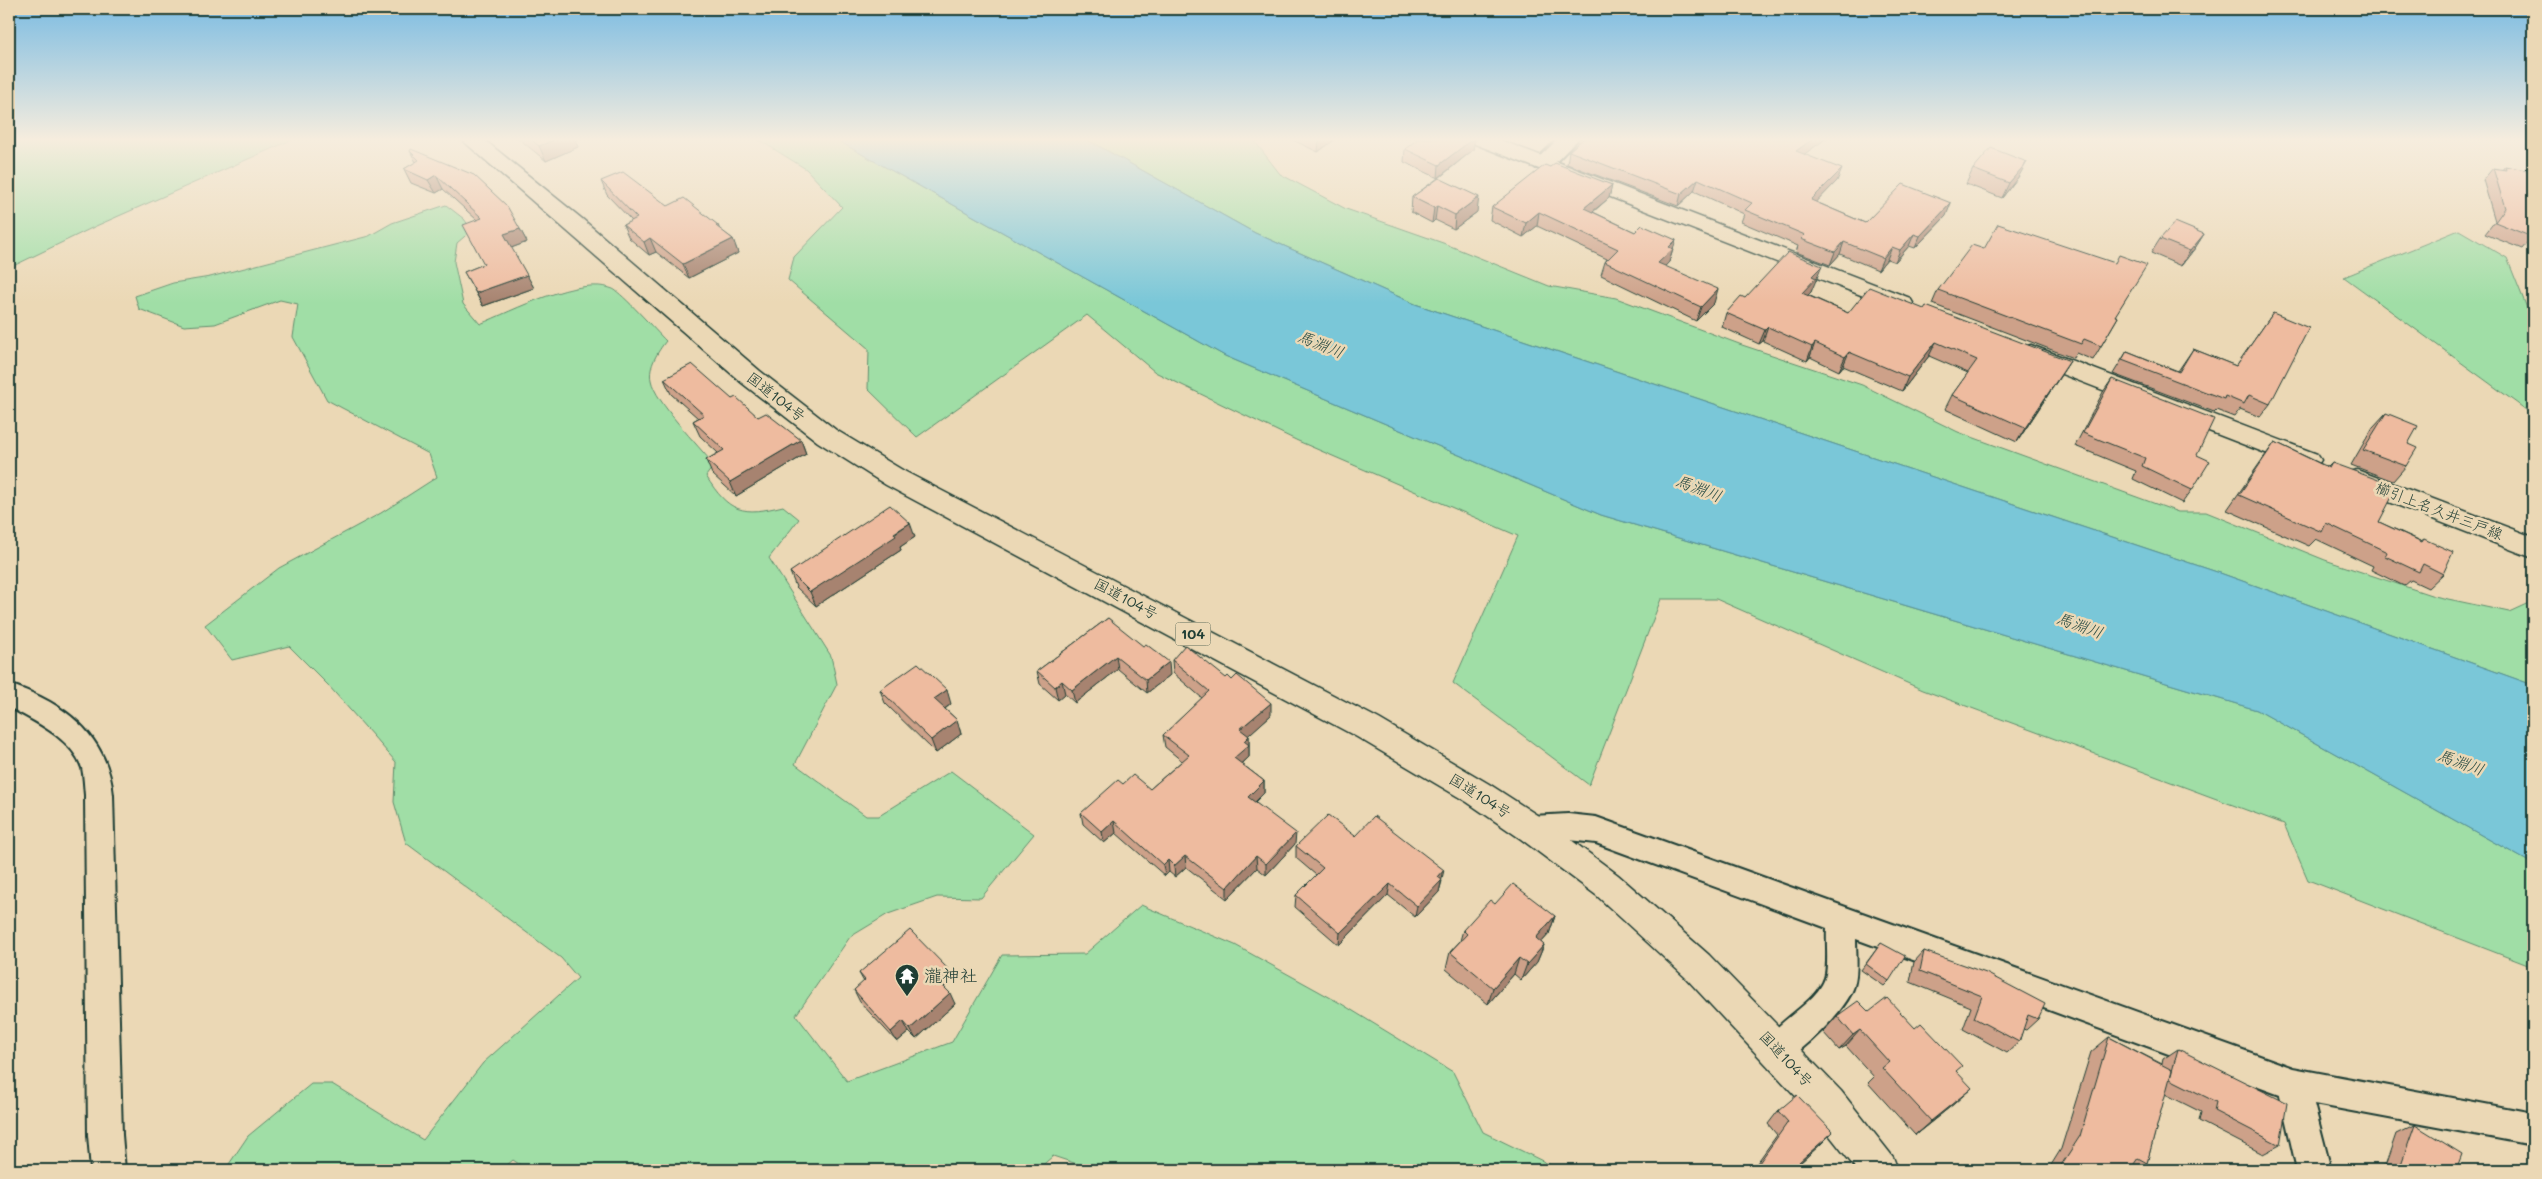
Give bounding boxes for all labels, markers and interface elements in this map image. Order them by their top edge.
water label: 馬淵川 [1295,325,1347,362]
street label: 国道104号 [743,367,810,426]
water label: 馬淵川 [1673,469,1725,506]
street label: 櫛引上名久井三戸線 [2373,477,2506,544]
street label: 国道104号 [1091,573,1162,623]
water label: 馬淵川 [2054,606,2106,643]
road number: 104 [1176,622,1210,646]
water label: 馬淵川 [2435,743,2487,780]
street label: 国道104号 [1446,768,1515,822]
temple icon: 瀧神社 [894,963,920,997]
place label: 瀧神社 [924,963,978,987]
street label: 国道104号 [1756,1026,1818,1091]

